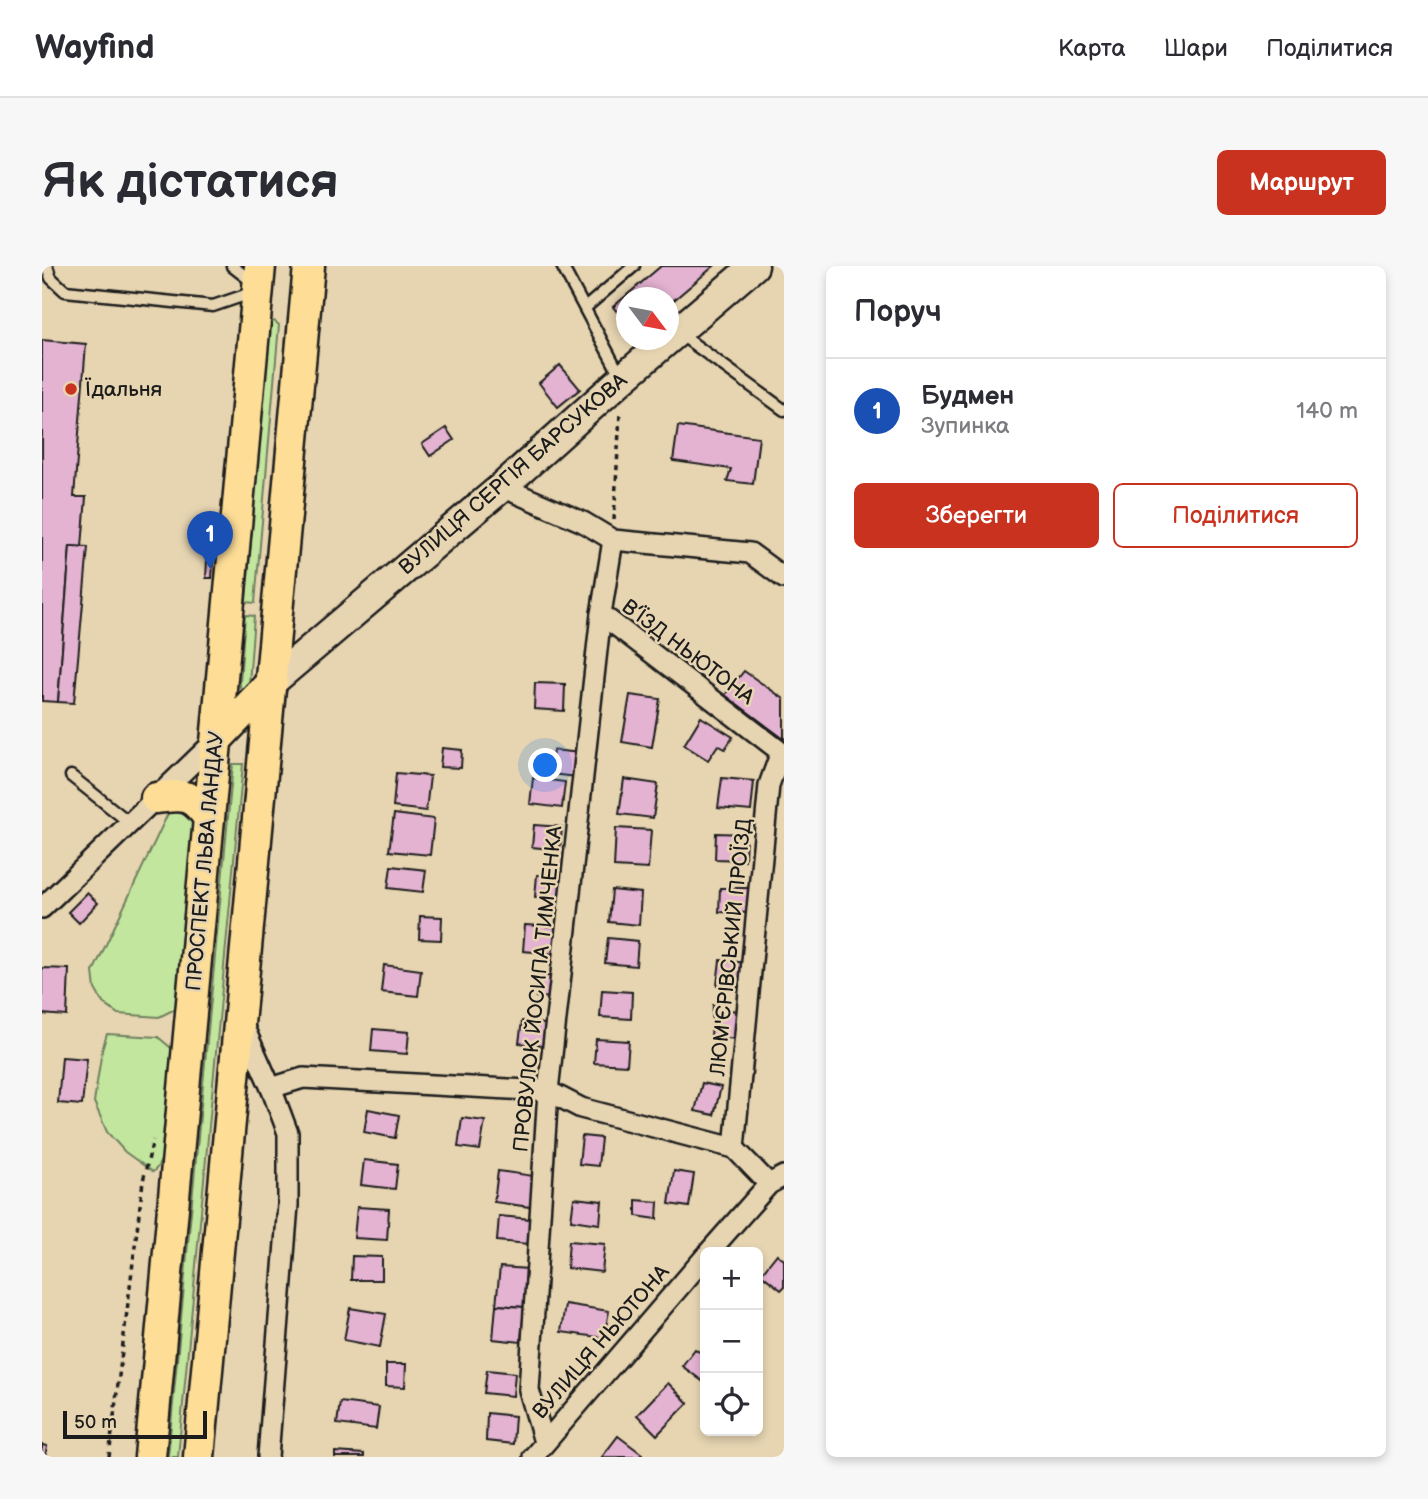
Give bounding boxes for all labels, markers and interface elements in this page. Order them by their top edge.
text: Wayfind [35,28,154,68]
text: Карта [1058,34,1126,63]
text: Шари [1164,34,1228,63]
text: Поділитися [1266,34,1393,63]
button: Маршрут [1217,150,1386,215]
text: Як дістатися [42,153,339,212]
north arrow [616,287,679,350]
text: Поруч [854,294,942,330]
street label: ВУЛИЦЯ СЕРГІЯ БАРСУКОВА [394,368,632,580]
place label: Їдальня [84,377,162,402]
marker: Їдальня [63,381,79,397]
text: Будмен [921,381,1014,412]
text: 1 [872,397,882,425]
text: 140 m [1296,397,1358,425]
text: Зупинка [921,412,1010,440]
button: Зберегти [854,483,1099,548]
button: Поділитися [1113,483,1358,548]
pin: 1 [187,511,233,569]
street label: В’ЇЗД НЬЮТОНА [617,594,759,710]
street label: ПРОСПЕКТ ЛЬВА ЛАНДАУ [181,730,229,992]
your location [528,748,562,782]
street label: ЛЮМ'ЄРІВСЬКИЙ ПРОЇЗД [705,817,757,1078]
street label: ПРОВУЛОК ЙОСИПА ТИМЧЕНКА [508,824,568,1153]
map controls [700,1247,763,1436]
button: + [700,1247,763,1310]
street label: ВУЛИЦЯ НЬЮТОНА [527,1260,675,1424]
button: − [700,1310,763,1373]
button: locate [700,1373,763,1436]
scale bar [63,1408,206,1440]
text: 50 m [74,1411,117,1434]

